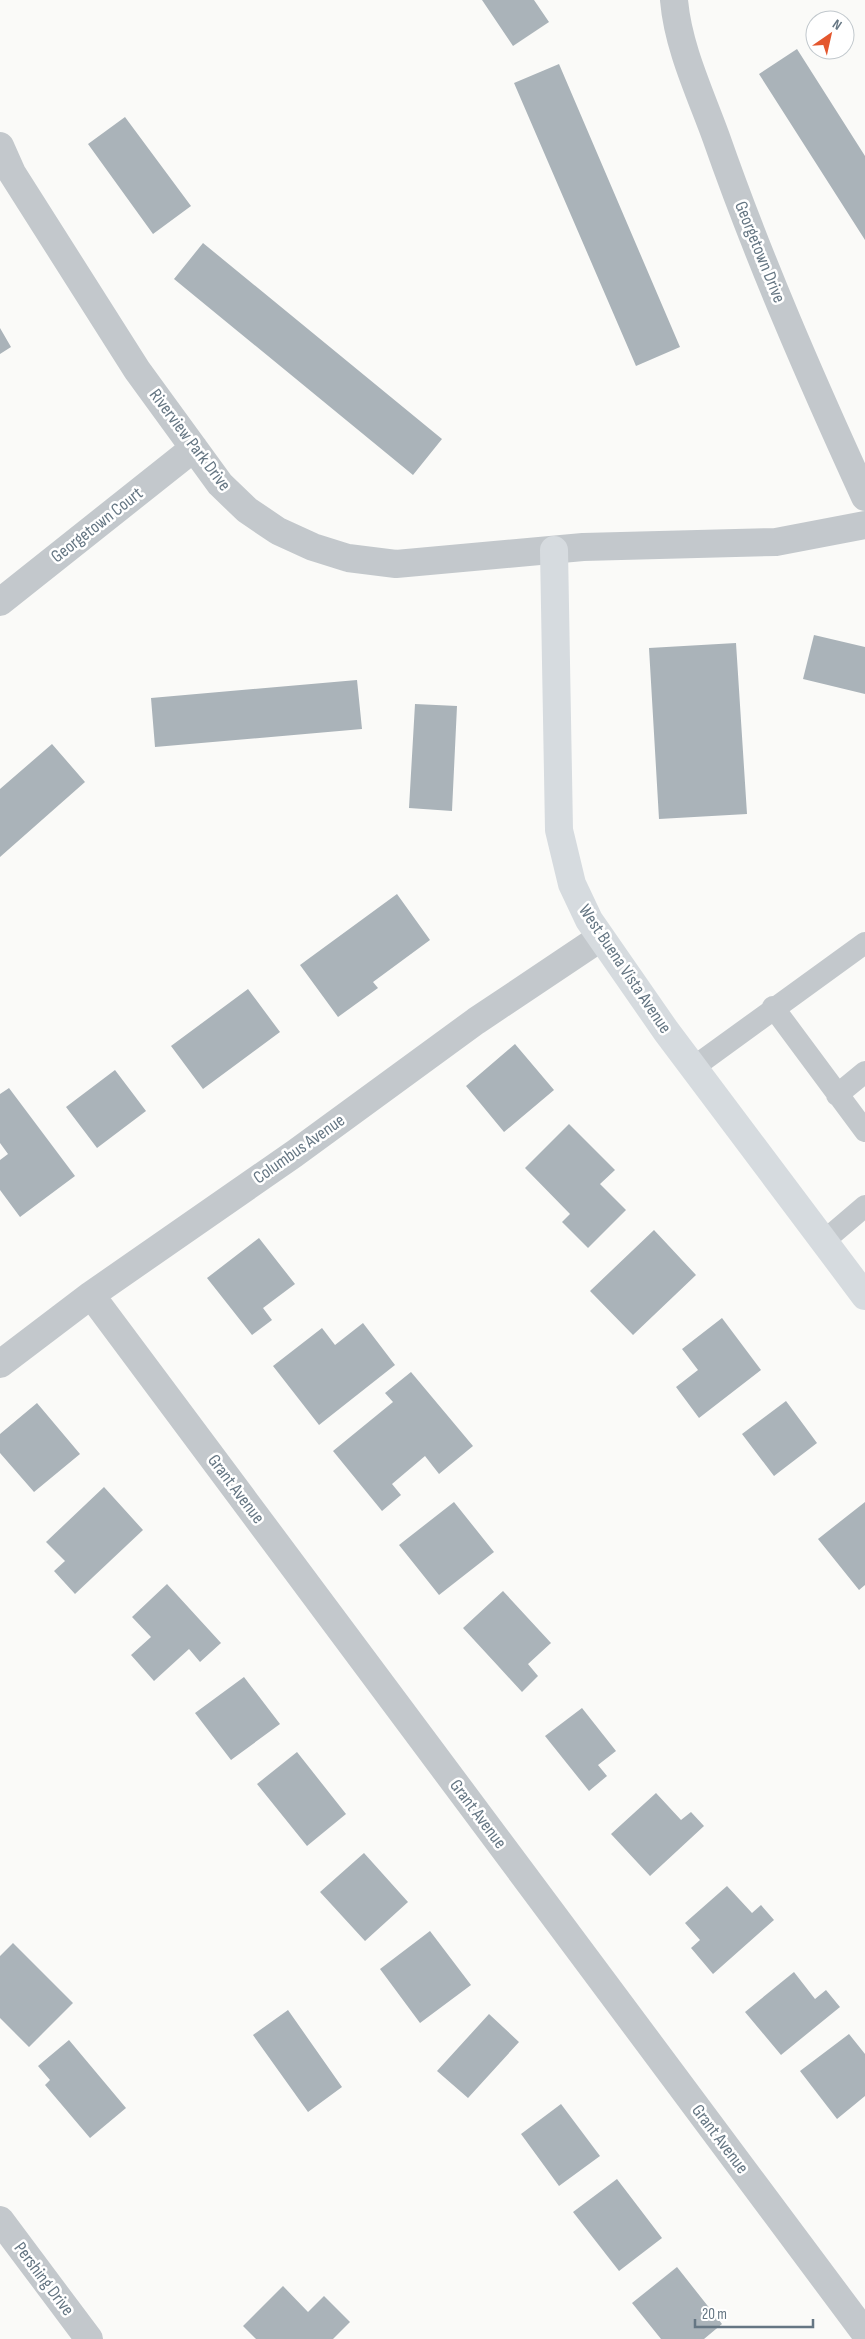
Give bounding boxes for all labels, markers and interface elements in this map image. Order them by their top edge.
north arrow [805,10,855,60]
text: N [829,15,845,34]
street label: Georgetown Drive [730,198,790,306]
street label: Riverview Park Drive [145,385,235,495]
street label: Georgetown Court [47,482,147,567]
street label: West Buena Vista Avenue [574,901,676,1037]
street label: Columbus Avenue [249,1110,349,1188]
street label: Grant Avenue [203,1450,269,1528]
street label: Grant Avenue [445,1775,511,1853]
street label: Grant Avenue [687,2100,753,2178]
street label: Pershing Drive [10,2238,78,2320]
scale bar [695,2296,812,2328]
text: 20 m [702,2305,727,2324]

